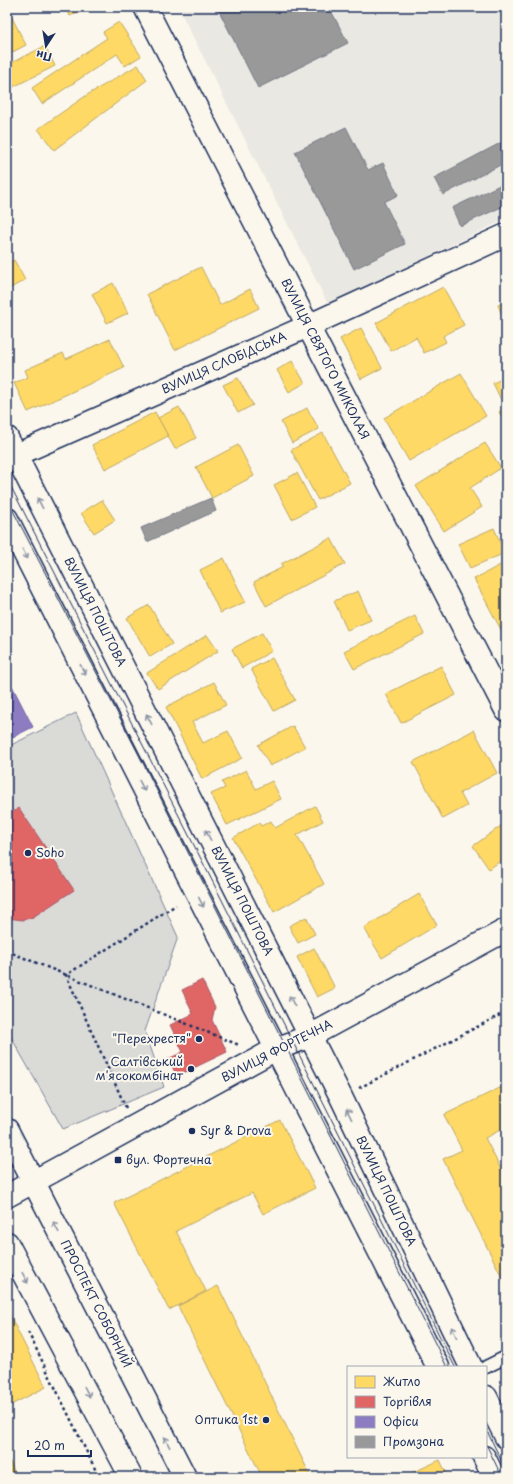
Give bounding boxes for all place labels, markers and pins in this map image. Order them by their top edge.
place label: Soho [36,843,65,861]
marker: Soho [23,848,33,858]
place label: "Перехрестя" [112,1029,191,1047]
marker: "Перехрестя" [194,1034,204,1044]
place label: Салтівський м'ясокомбінат [96,1052,184,1084]
marker: Салтівський м'ясокомбінат [186,1064,196,1074]
place label: Syr & Drova [200,1121,272,1139]
marker: Syr & Drova [187,1126,197,1136]
place label: вул. Фортечна [126,1150,212,1168]
marker: вул. Фортечна [113,1155,123,1165]
place label: Оптика 1st [195,1410,258,1428]
marker: Оптика 1st [261,1415,271,1425]

